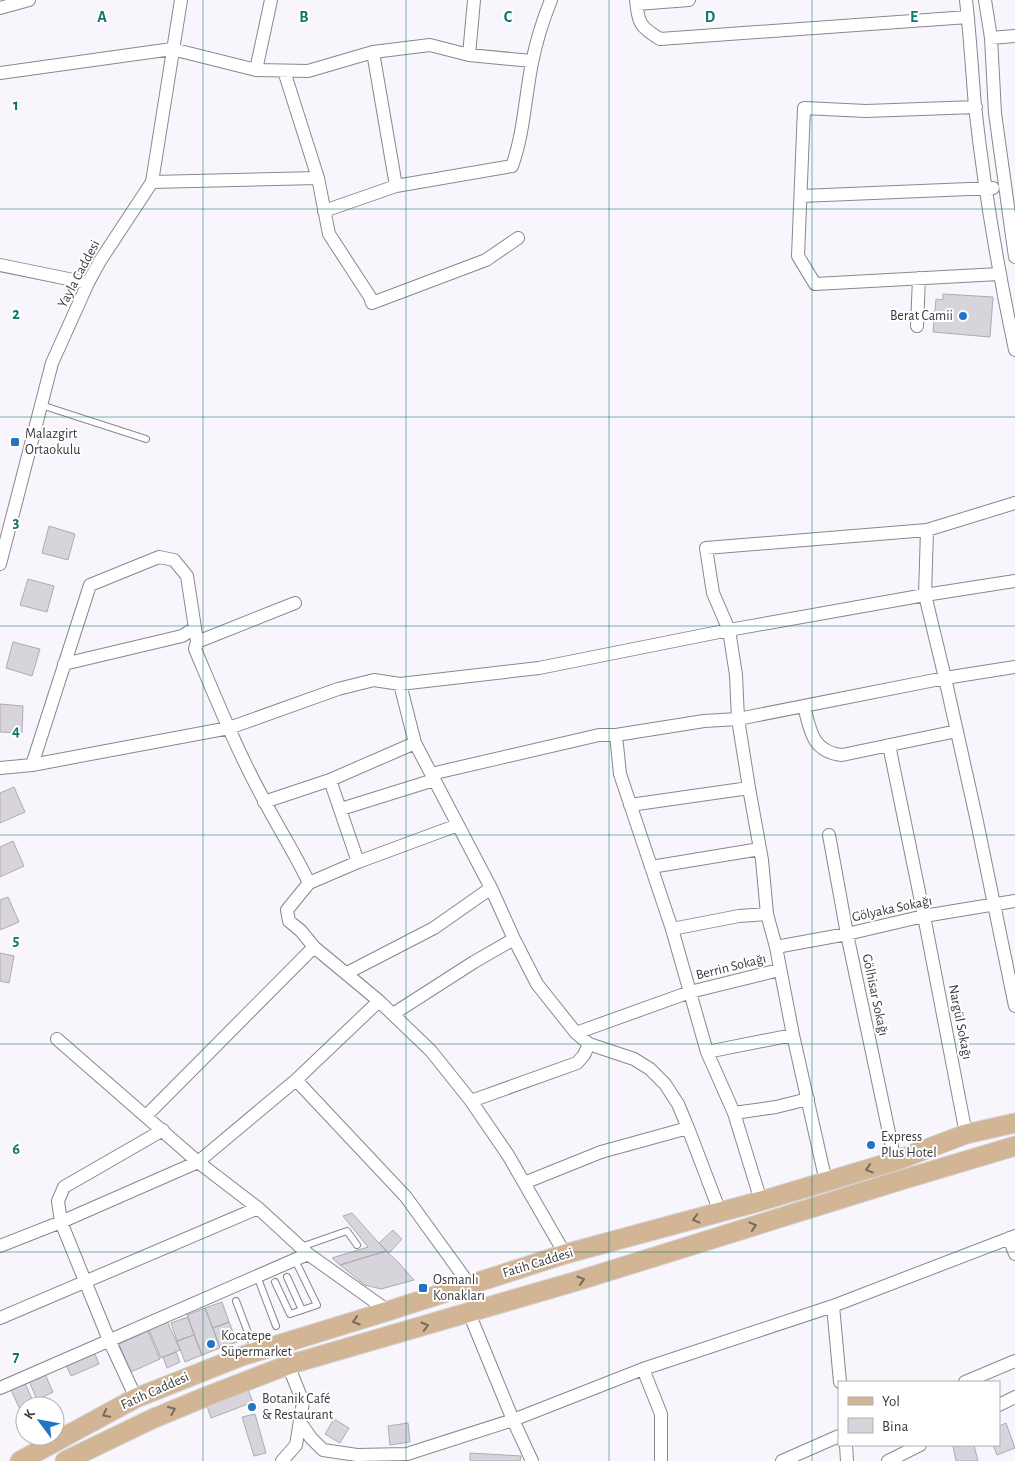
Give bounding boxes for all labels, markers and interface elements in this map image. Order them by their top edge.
text: A [97,9,107,25]
text: B [299,9,309,25]
text: C [504,9,513,25]
text: D [705,9,716,25]
text: E [910,9,918,25]
text: 1 [13,97,19,113]
street label: Yayla Caddesi [55,238,103,310]
text: 2 [12,306,20,322]
place label: Berat Camii [890,309,953,323]
marker: Berat Camii [957,310,969,322]
place label: Malazgirt Ortaokulu [25,427,80,457]
marker: Malazgirt Ortaokulu [9,436,21,448]
text: 3 [13,514,20,530]
text: 4 [12,723,20,739]
street label: Gölyaka Sokağı [851,894,933,924]
text: 5 [13,932,20,948]
street label: Berrin Sokağı [694,952,768,982]
street label: Gölhisar Sokağı [859,953,891,1037]
street label: Nargül Sokağı [946,983,974,1061]
place label: Express Plus Hotel [881,1130,937,1160]
marker: Express Plus Hotel [865,1139,877,1151]
text: 6 [12,1141,20,1157]
one-way arrow [865,1163,873,1173]
one-way arrow [691,1213,700,1224]
one-way arrow [748,1222,757,1232]
street label: Fatih Caddesi [501,1246,575,1280]
place label: Osmanlı Konakları [433,1273,485,1303]
one-way arrow [577,1275,585,1285]
marker: Osmanlı Konakları [417,1282,429,1294]
one-way arrow [352,1315,360,1325]
one-way arrow [421,1321,429,1331]
place label: Kocatepe Süpermarket [221,1329,293,1359]
marker: Kocatepe Süpermarket [205,1338,217,1350]
text: 7 [13,1349,20,1365]
street label: Fatih Caddesi [119,1370,191,1412]
legend [838,1381,1000,1446]
place label: Botanik Café & Restaurant [262,1392,334,1422]
text: Yol [882,1394,900,1409]
north arrow [15,1396,65,1446]
marker: Botanik Café & Restaurant [246,1401,258,1413]
one-way arrow [167,1406,176,1417]
text: K [22,1407,38,1422]
one-way arrow [102,1408,111,1418]
text: Bina [882,1419,908,1434]

